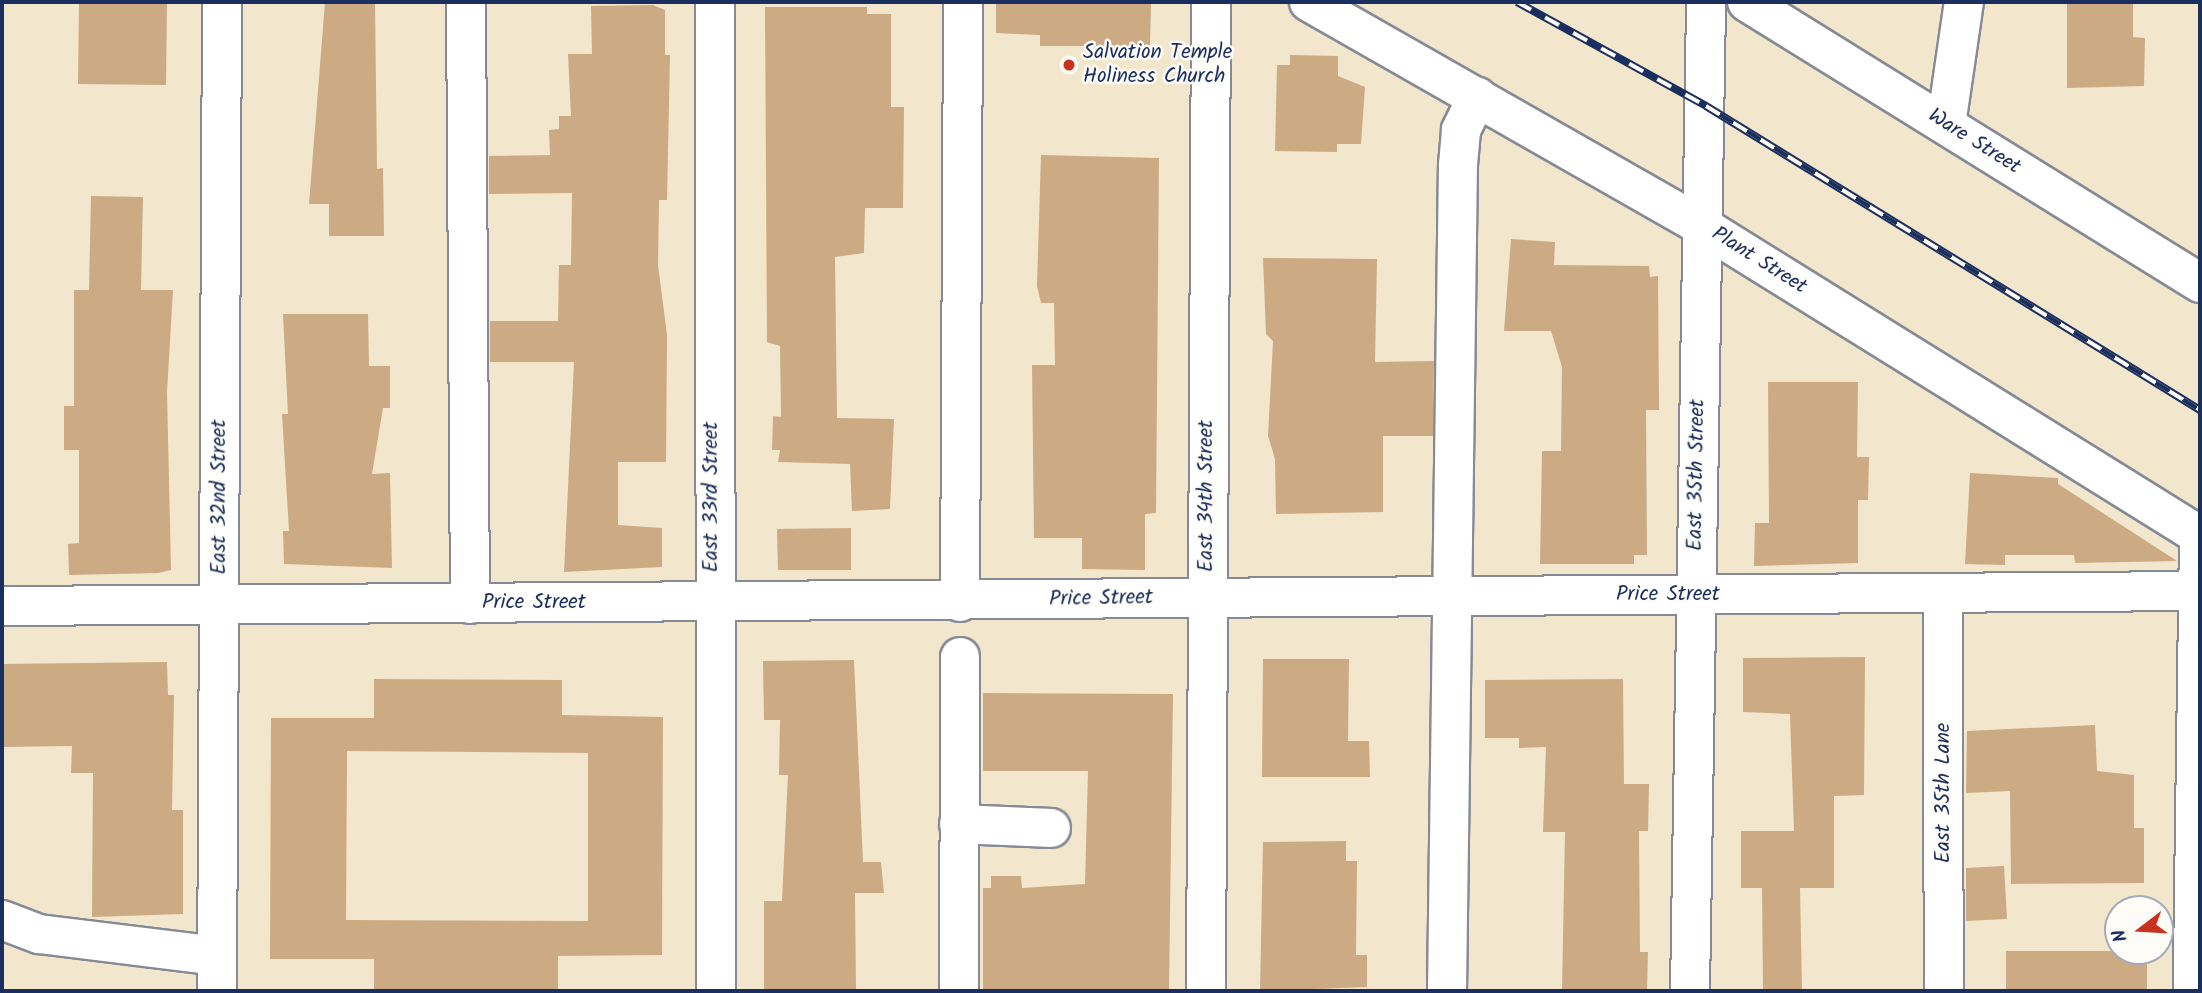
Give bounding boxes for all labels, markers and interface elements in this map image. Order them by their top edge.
place label: Salvation Temple Holiness Church [1083,40,1232,90]
marker: Salvation Temple Holiness Church [1061,57,1077,73]
street label: Ware Street [1923,104,2025,180]
street label: Plant Street [1707,222,1811,300]
street label: East 35th Street [1683,399,1711,551]
street label: East 32nd Street [207,419,233,575]
street label: East 34th Street [1194,420,1220,572]
street label: East 33rd Street [699,422,725,572]
street label: Price Street [1616,582,1720,608]
street label: Price Street [1049,585,1153,613]
street label: Price Street [482,590,586,616]
street label: East 35th Lane [1931,723,1957,863]
north arrow [2104,895,2174,965]
text: N [2105,925,2137,946]

